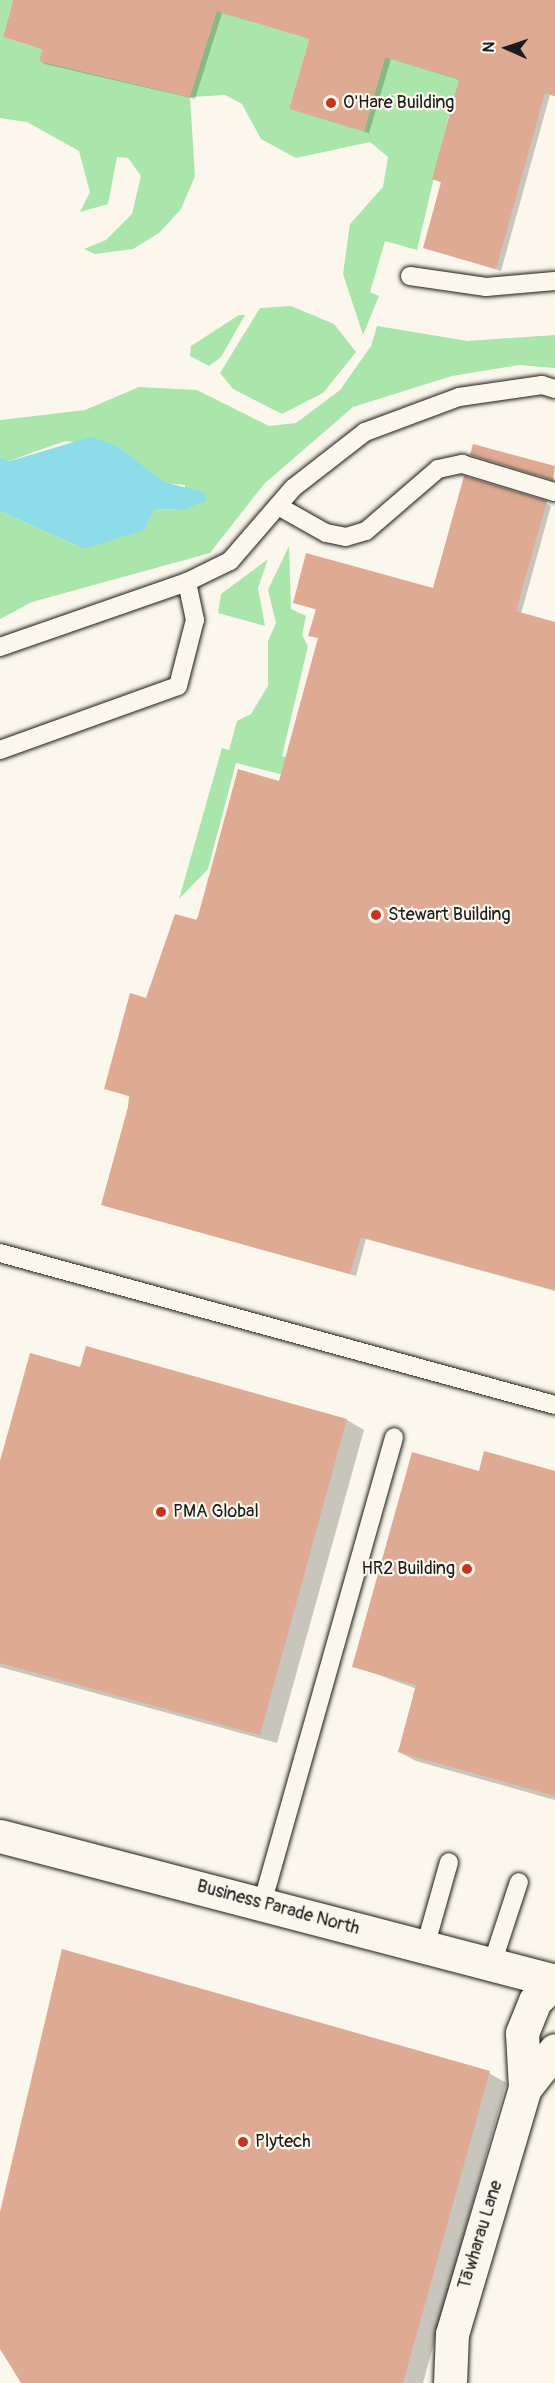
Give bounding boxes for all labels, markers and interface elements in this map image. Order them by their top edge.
north arrow [477,18,537,78]
text: N [479,41,499,53]
place label: O'Hare Building [343,92,454,114]
marker: O'Hare Building [324,96,338,110]
place label: Stewart Building [388,904,511,926]
marker: Stewart Building [369,908,383,922]
place label: PMA Global [173,1501,259,1523]
marker: PMA Global [154,1505,168,1519]
place label: HR2 Building [361,1558,455,1580]
marker: HR2 Building [460,1562,474,1576]
street label: Business Parade North [194,1876,362,1940]
place label: Plytech [255,2131,311,2153]
marker: Plytech [236,2135,250,2149]
street label: Tāwharau Lane [454,2178,508,2292]

